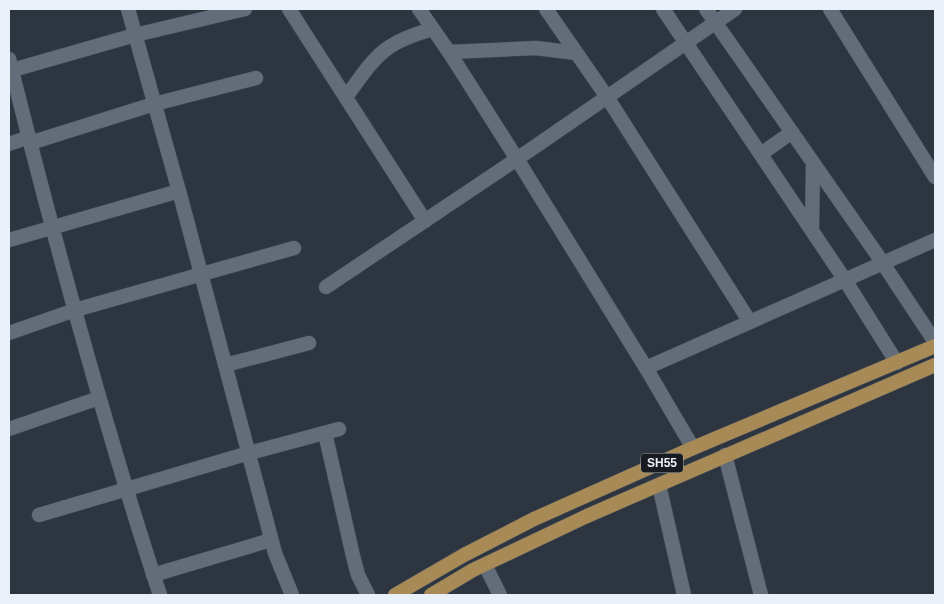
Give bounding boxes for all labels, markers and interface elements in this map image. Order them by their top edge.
road number: SH55 [641,453,683,472]

